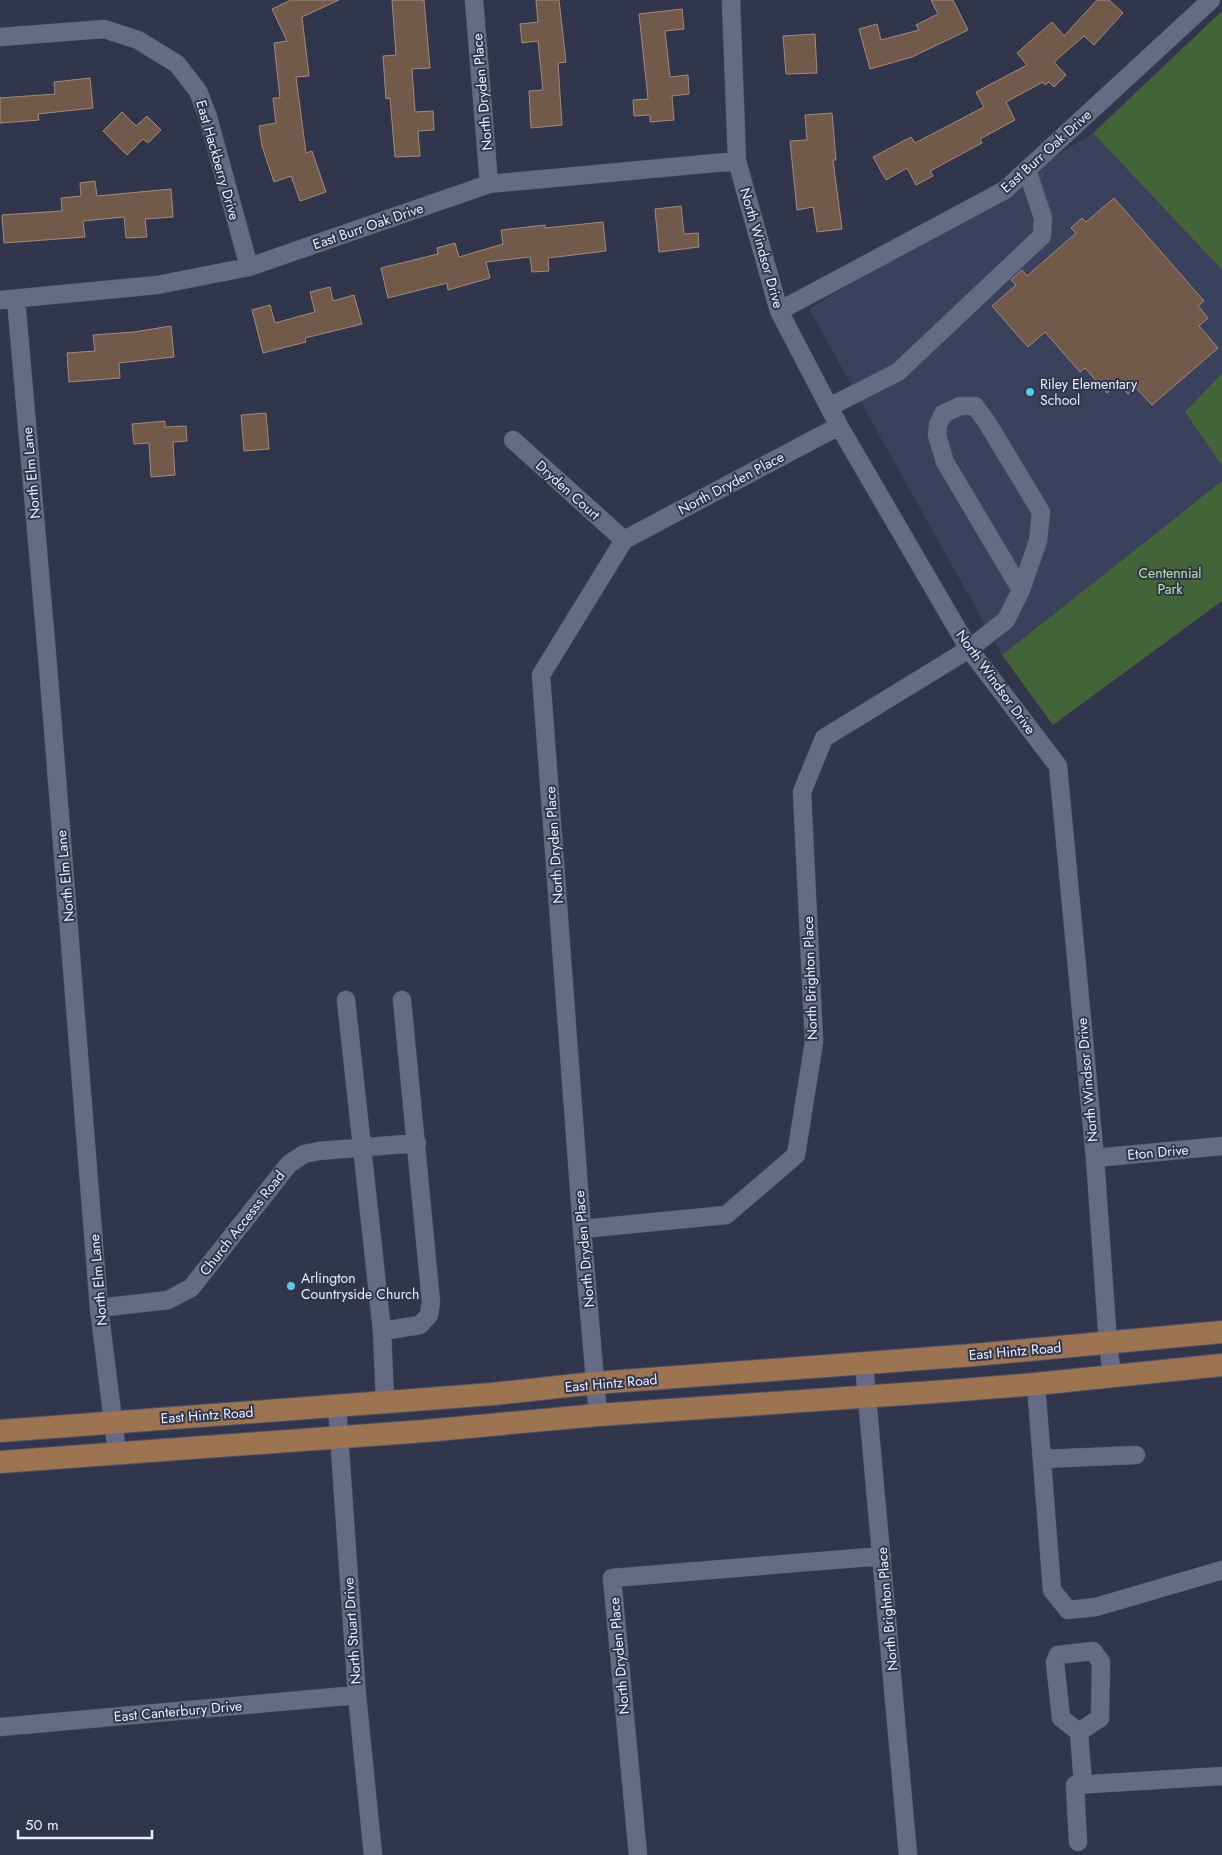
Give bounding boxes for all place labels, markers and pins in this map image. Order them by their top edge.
place label: Riley Elementary School [1040,374,1138,410]
marker: Riley Elementary School [1024,386,1036,398]
place label: Arlington Countryside Church [301,1268,419,1304]
marker: Arlington Countryside Church [285,1280,297,1292]

